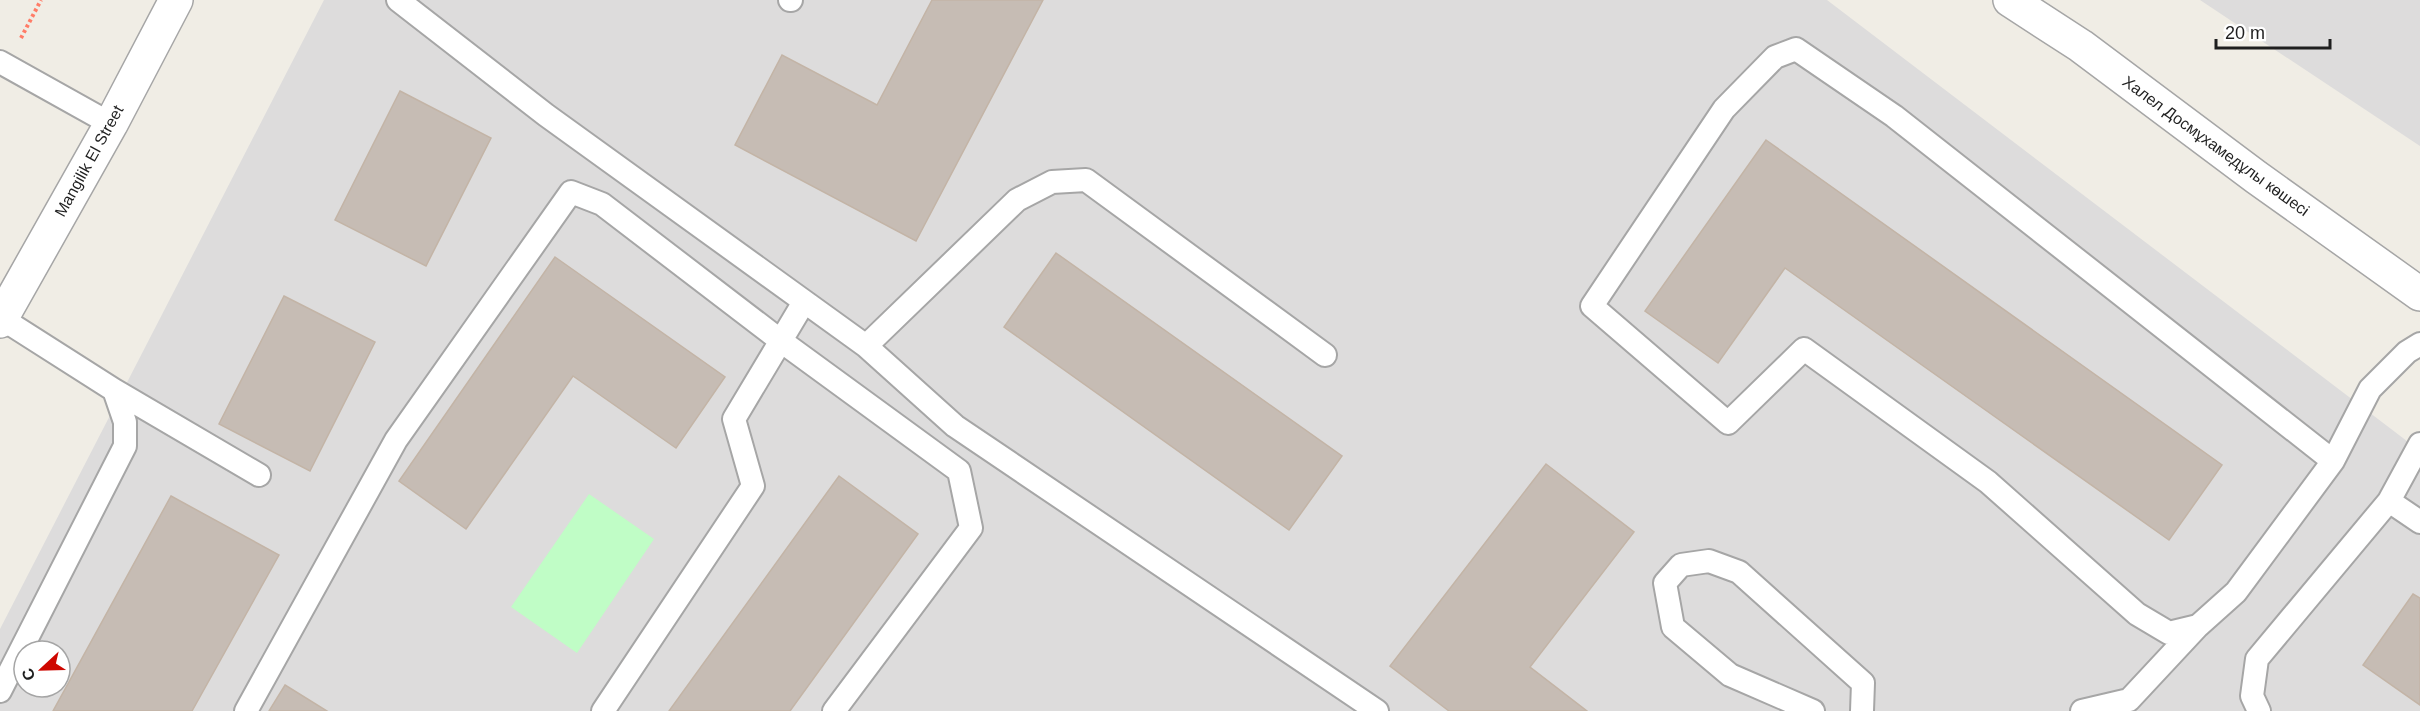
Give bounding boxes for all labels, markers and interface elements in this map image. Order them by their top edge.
scale bar [2216,12,2330,50]
text: 20 m [2225,23,2265,43]
street label: Халел Досмұхамедұлы көшесі [2120,73,2312,219]
street label: Mangilik El Street [51,102,127,220]
north arrow [12,639,72,699]
text: С [18,665,39,683]

